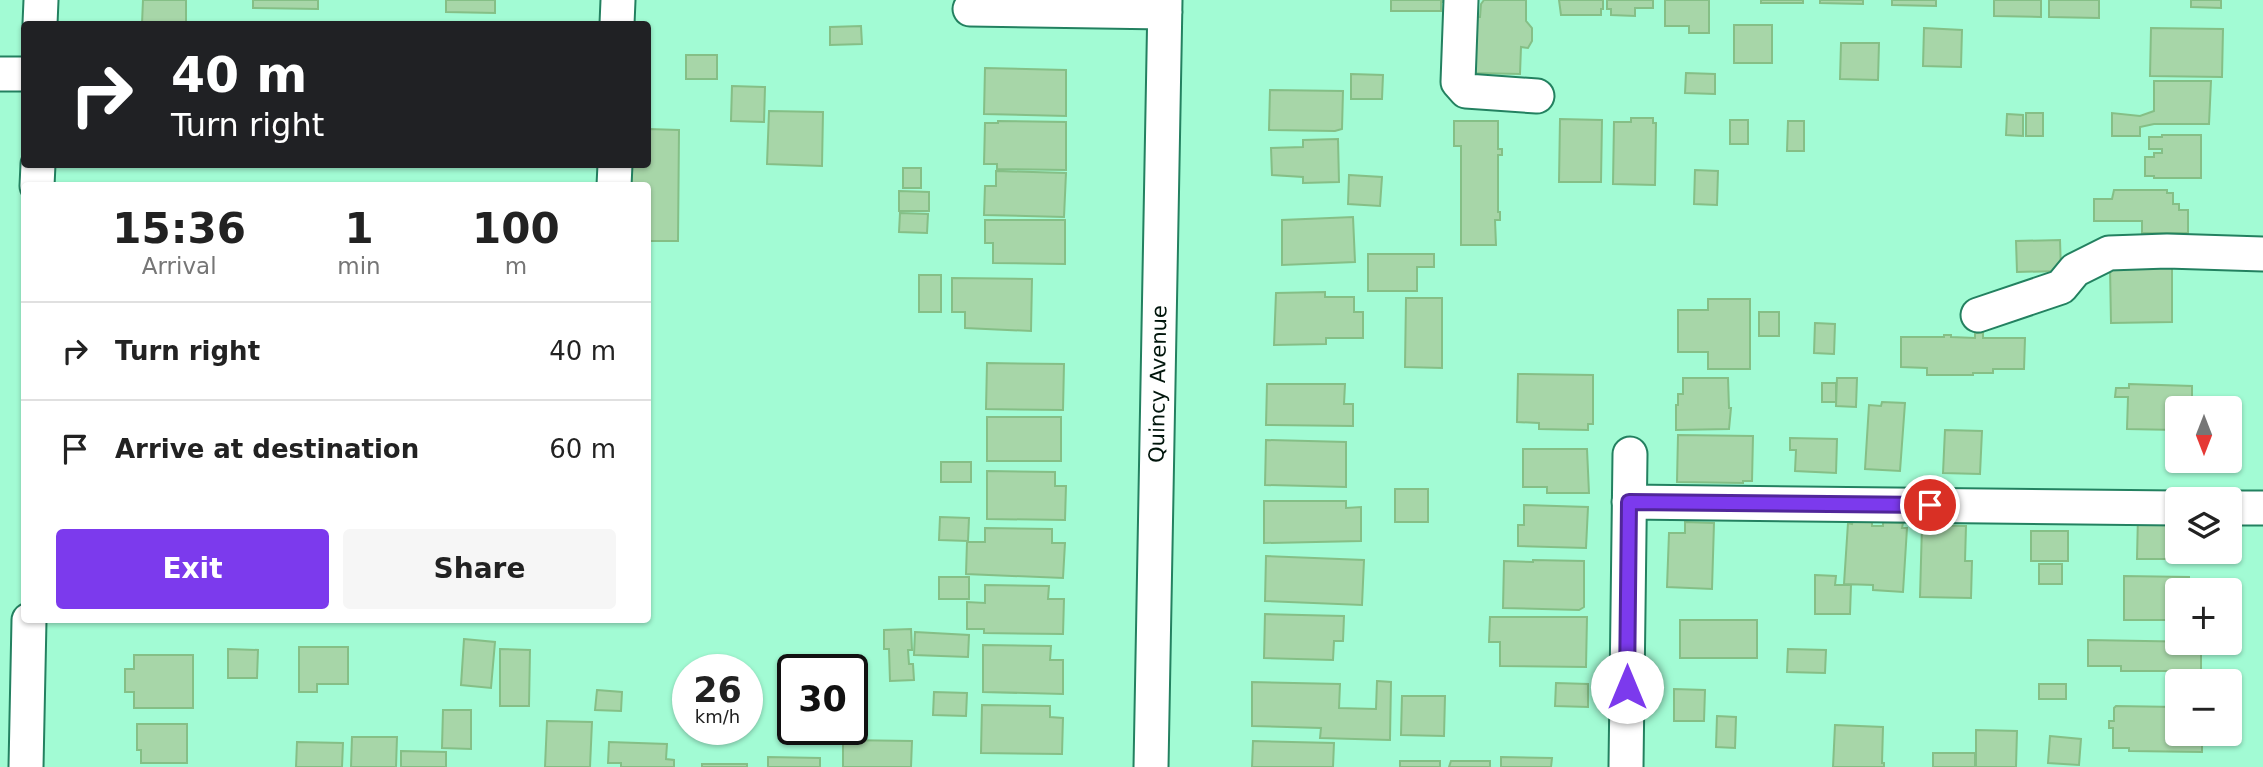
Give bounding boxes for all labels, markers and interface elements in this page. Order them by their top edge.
text: 40 m [171,47,307,104]
icon: right [56,49,147,140]
text: Turn right [171,106,324,144]
text: 15:36 [112,204,246,253]
text: 1 [344,204,374,253]
text: 100 [472,204,560,253]
text: Arrival [142,253,217,279]
text: min [337,253,381,279]
text: m [505,253,527,279]
street label: Quincy Avenue [1145,305,1171,463]
icon: right [56,332,94,370]
text: Turn right [115,336,260,366]
text: 40 m [549,336,616,366]
north arrow [2165,396,2242,472]
map controls [2165,396,2242,746]
icon: arrive [56,430,94,468]
text: Arrive at destination [115,434,419,464]
text: 60 m [549,434,616,464]
pin [1900,475,1960,535]
icon: arrive [1911,486,1949,524]
button: layers [2165,487,2242,564]
button: Exit [56,529,329,609]
button: Share [343,529,616,609]
button: + [2165,578,2242,655]
position arrow [1590,650,1664,724]
speed limit sign: 30 [777,654,868,745]
button: − [2165,669,2242,746]
text: 26 [693,670,742,710]
text: km/h [695,706,740,727]

